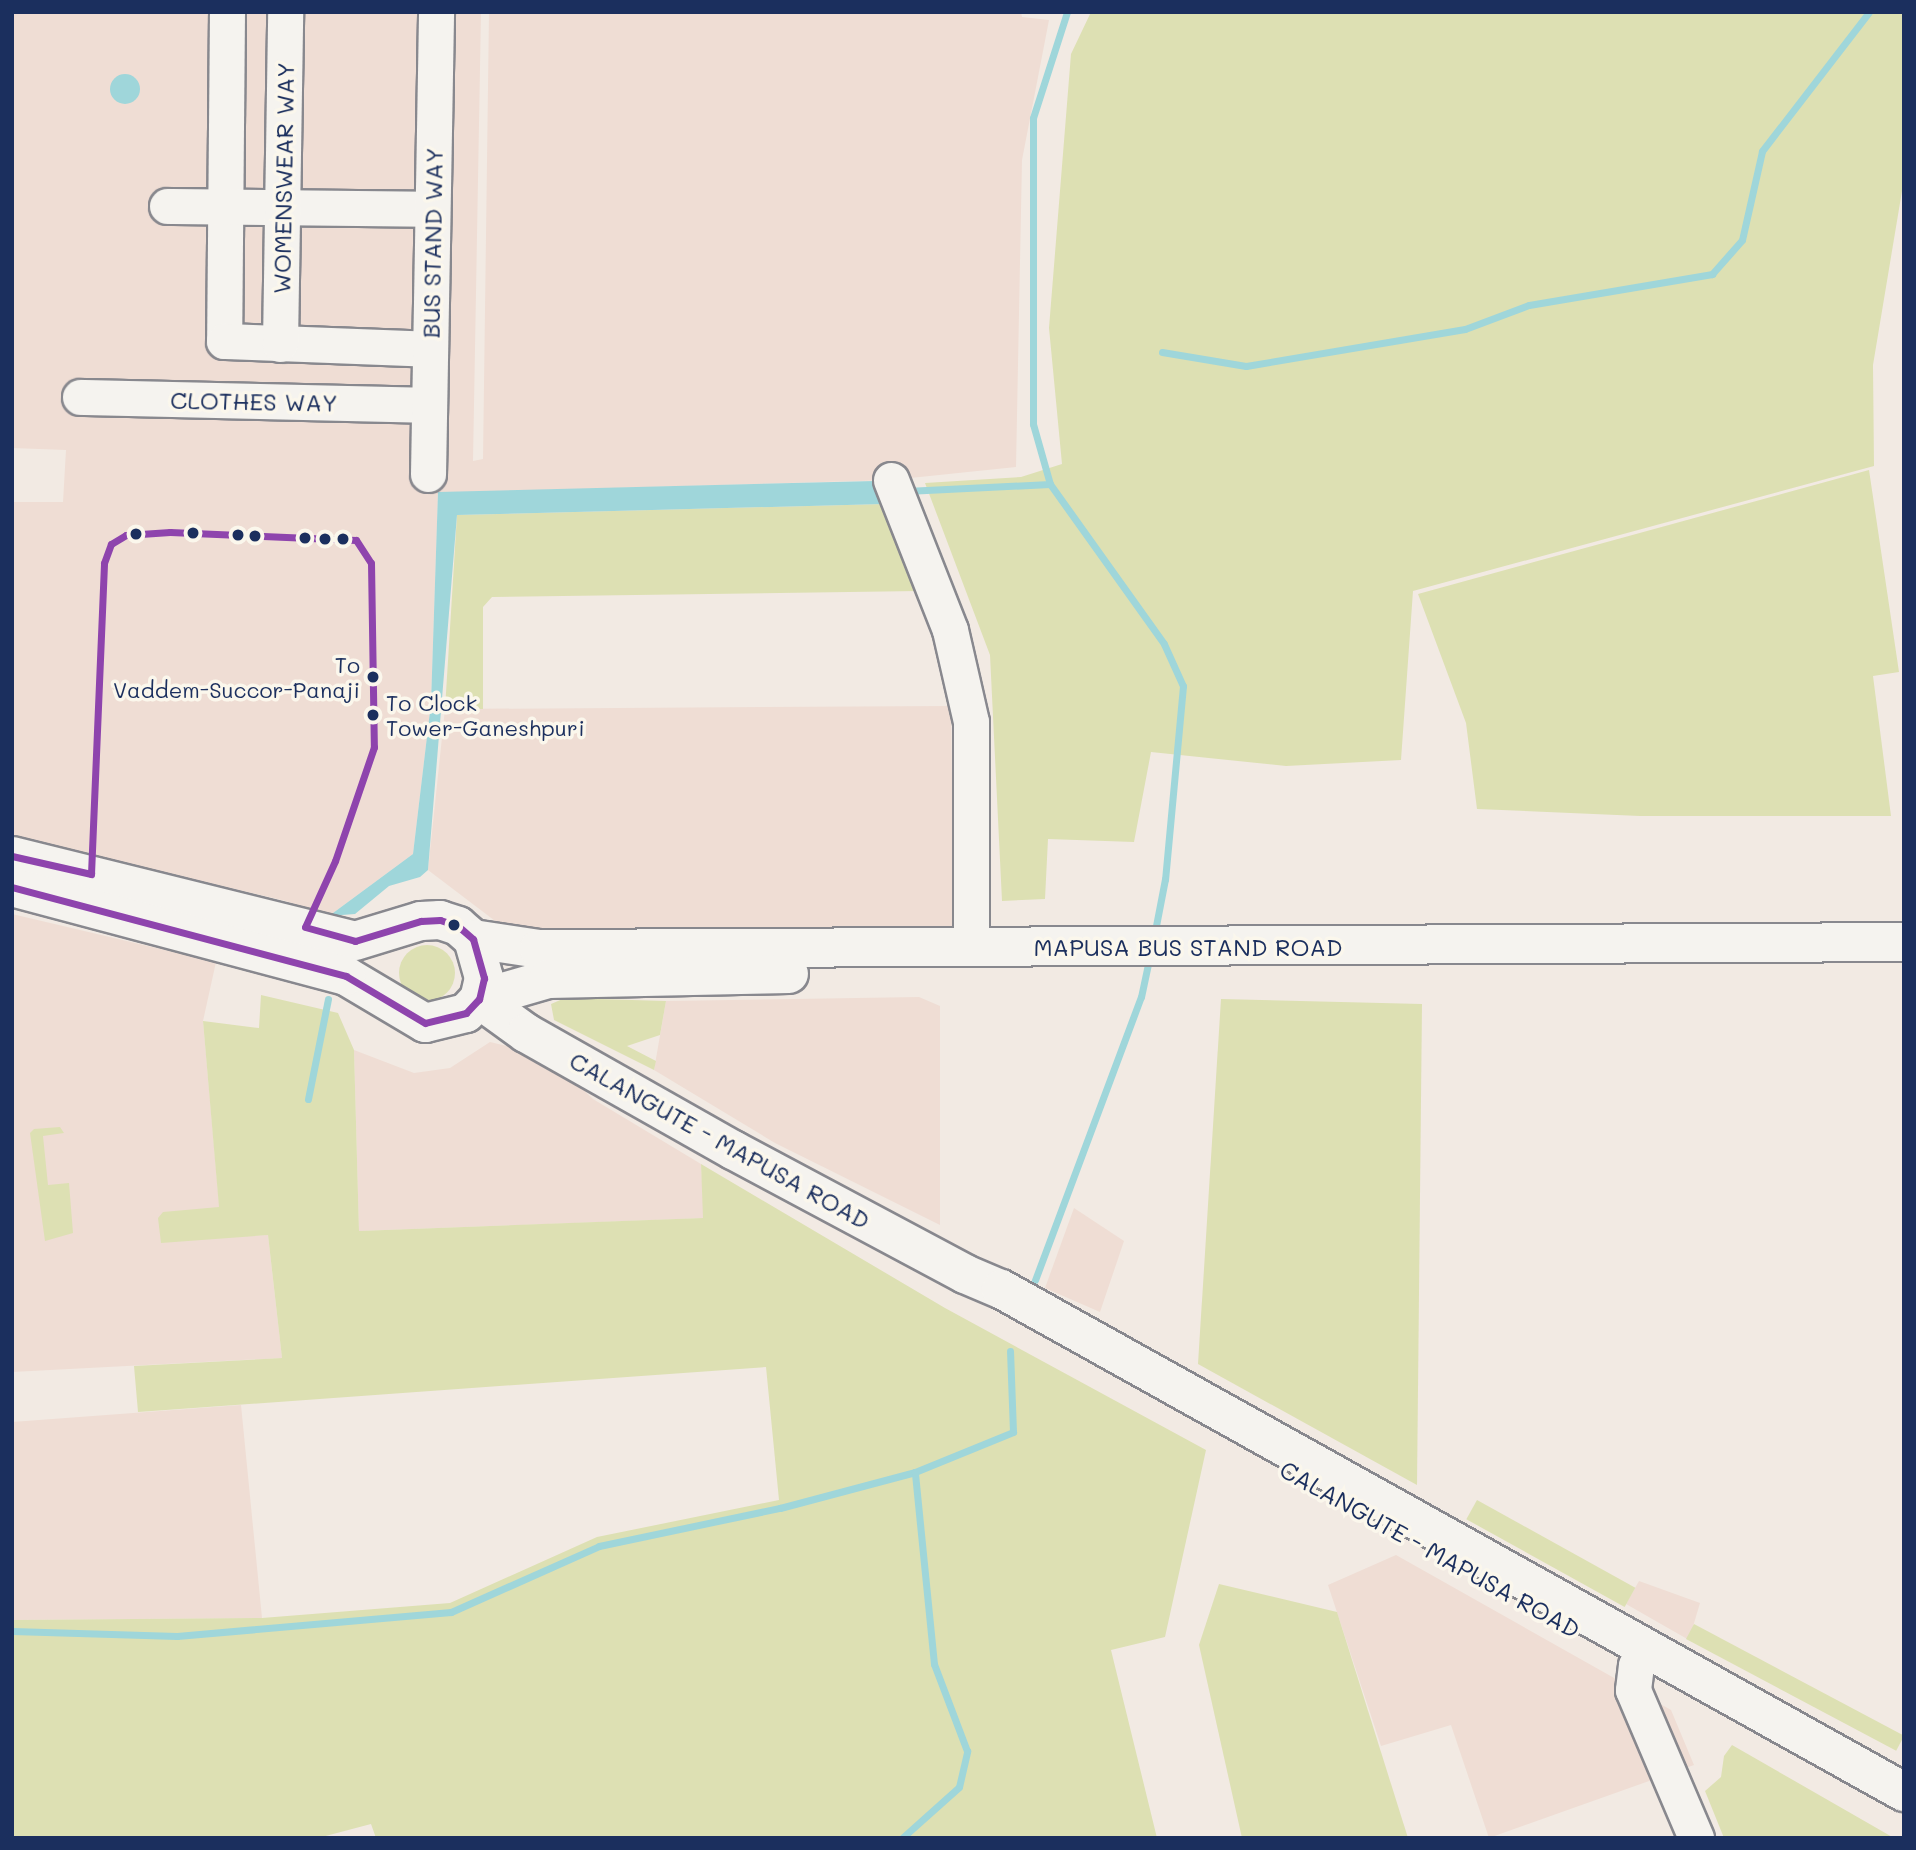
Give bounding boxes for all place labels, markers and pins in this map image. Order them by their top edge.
unlabelled marker [186,526,200,540]
unlabelled marker [129,527,143,541]
unlabelled marker [231,528,245,542]
unlabelled marker [248,529,262,543]
unlabelled marker [298,531,312,545]
unlabelled marker [318,532,332,546]
unlabelled marker [336,532,350,546]
place label: To Vaddem-Succor-Panaji [113,651,360,702]
marker: To Vaddem-Succor-Panaji [366,670,380,684]
place label: To Clock Tower-Ganeshpuri [386,689,585,740]
marker: To Clock Tower-Ganeshpuri [366,708,380,722]
unlabelled marker [447,918,461,932]

